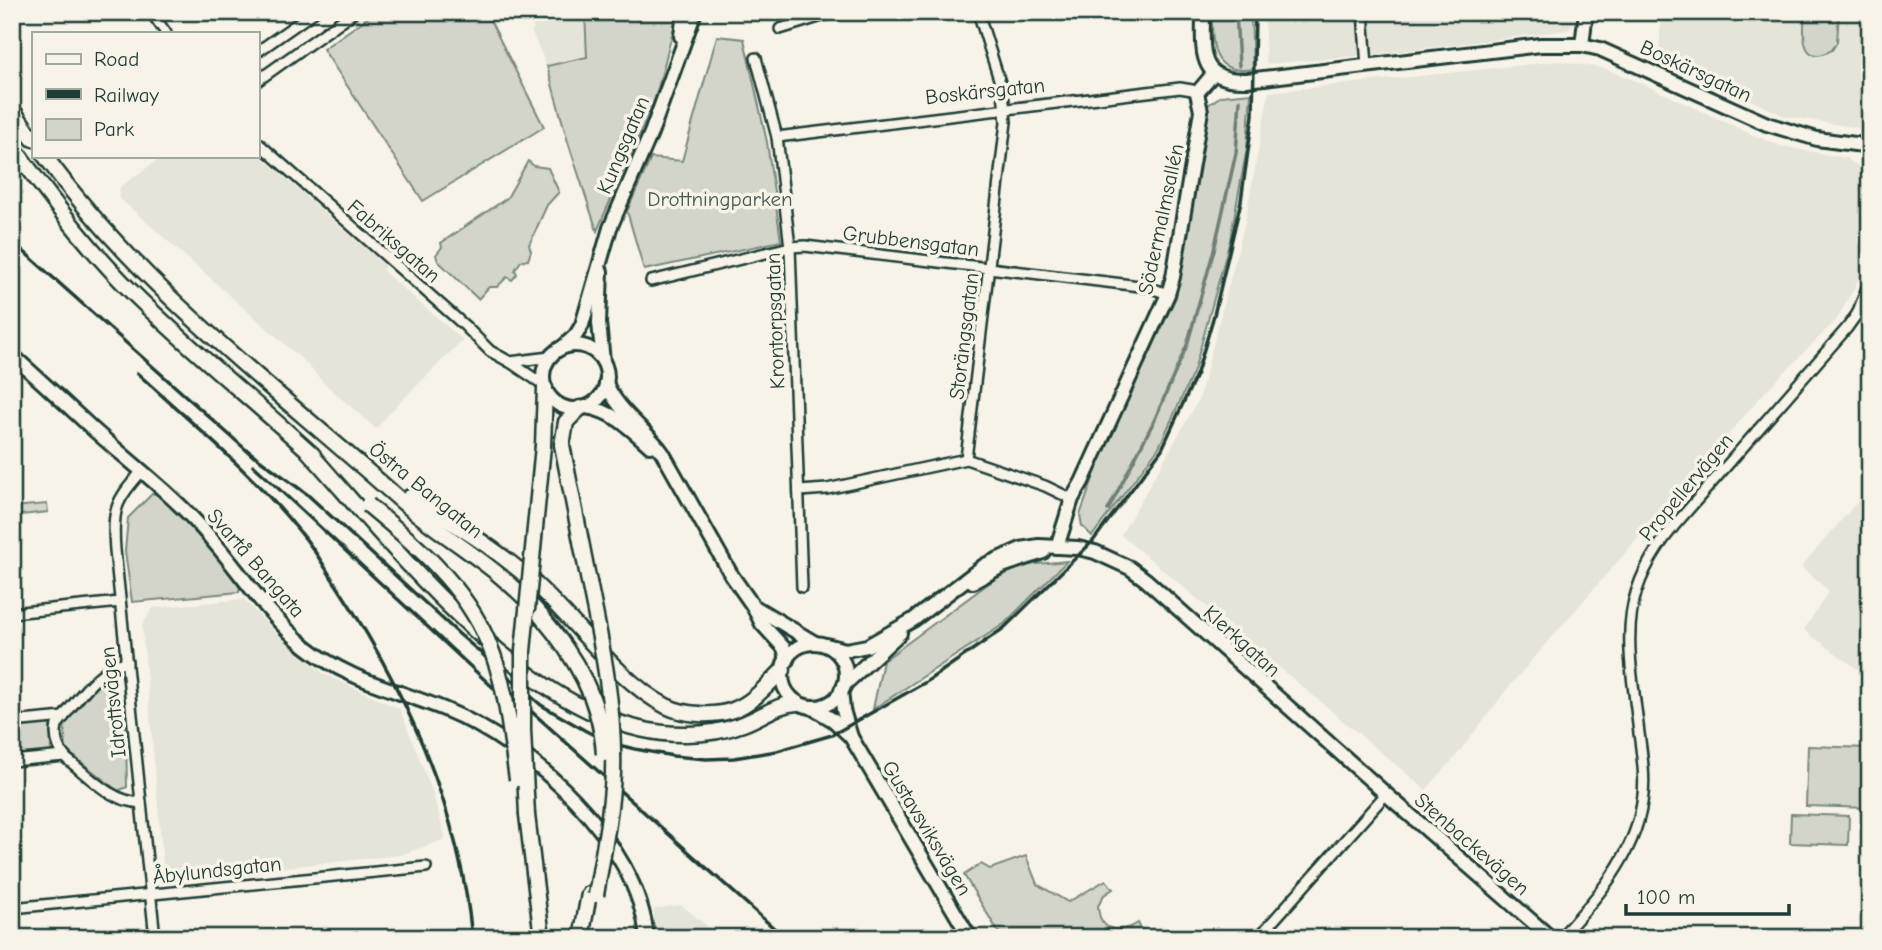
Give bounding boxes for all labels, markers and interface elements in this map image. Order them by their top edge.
legend [32,32,259,158]
street label: Boskärsgatan [1637,35,1755,107]
text: Road [94,47,139,71]
street label: Boskärsgatan [924,73,1046,109]
text: Railway [94,83,159,107]
street label: Kungsgatan [592,93,654,197]
text: Park [94,117,134,141]
street label: Södermalmsallén [1133,141,1189,297]
park label: Drottningparken [647,187,793,211]
street label: Fabriksgatan [343,194,445,288]
street label: Grubbensgatan [841,221,981,261]
street label: Krontorpsgatan [761,252,789,390]
street label: Storängsgatan [944,271,984,401]
street label: Propellervägen [1634,428,1738,546]
street label: Östra Bangatan [364,437,488,543]
street label: Svartå Bangata [202,504,310,622]
street label: Klerkgatan [1199,600,1285,682]
street label: Idrottsvägen [95,645,131,759]
street label: Gustavsviksvägen [877,756,977,900]
street label: Stenbackevägen [1410,788,1534,900]
street label: Åbylundsgatan [151,851,283,889]
scale bar [1626,873,1789,917]
text: 100 m [1637,885,1695,909]

